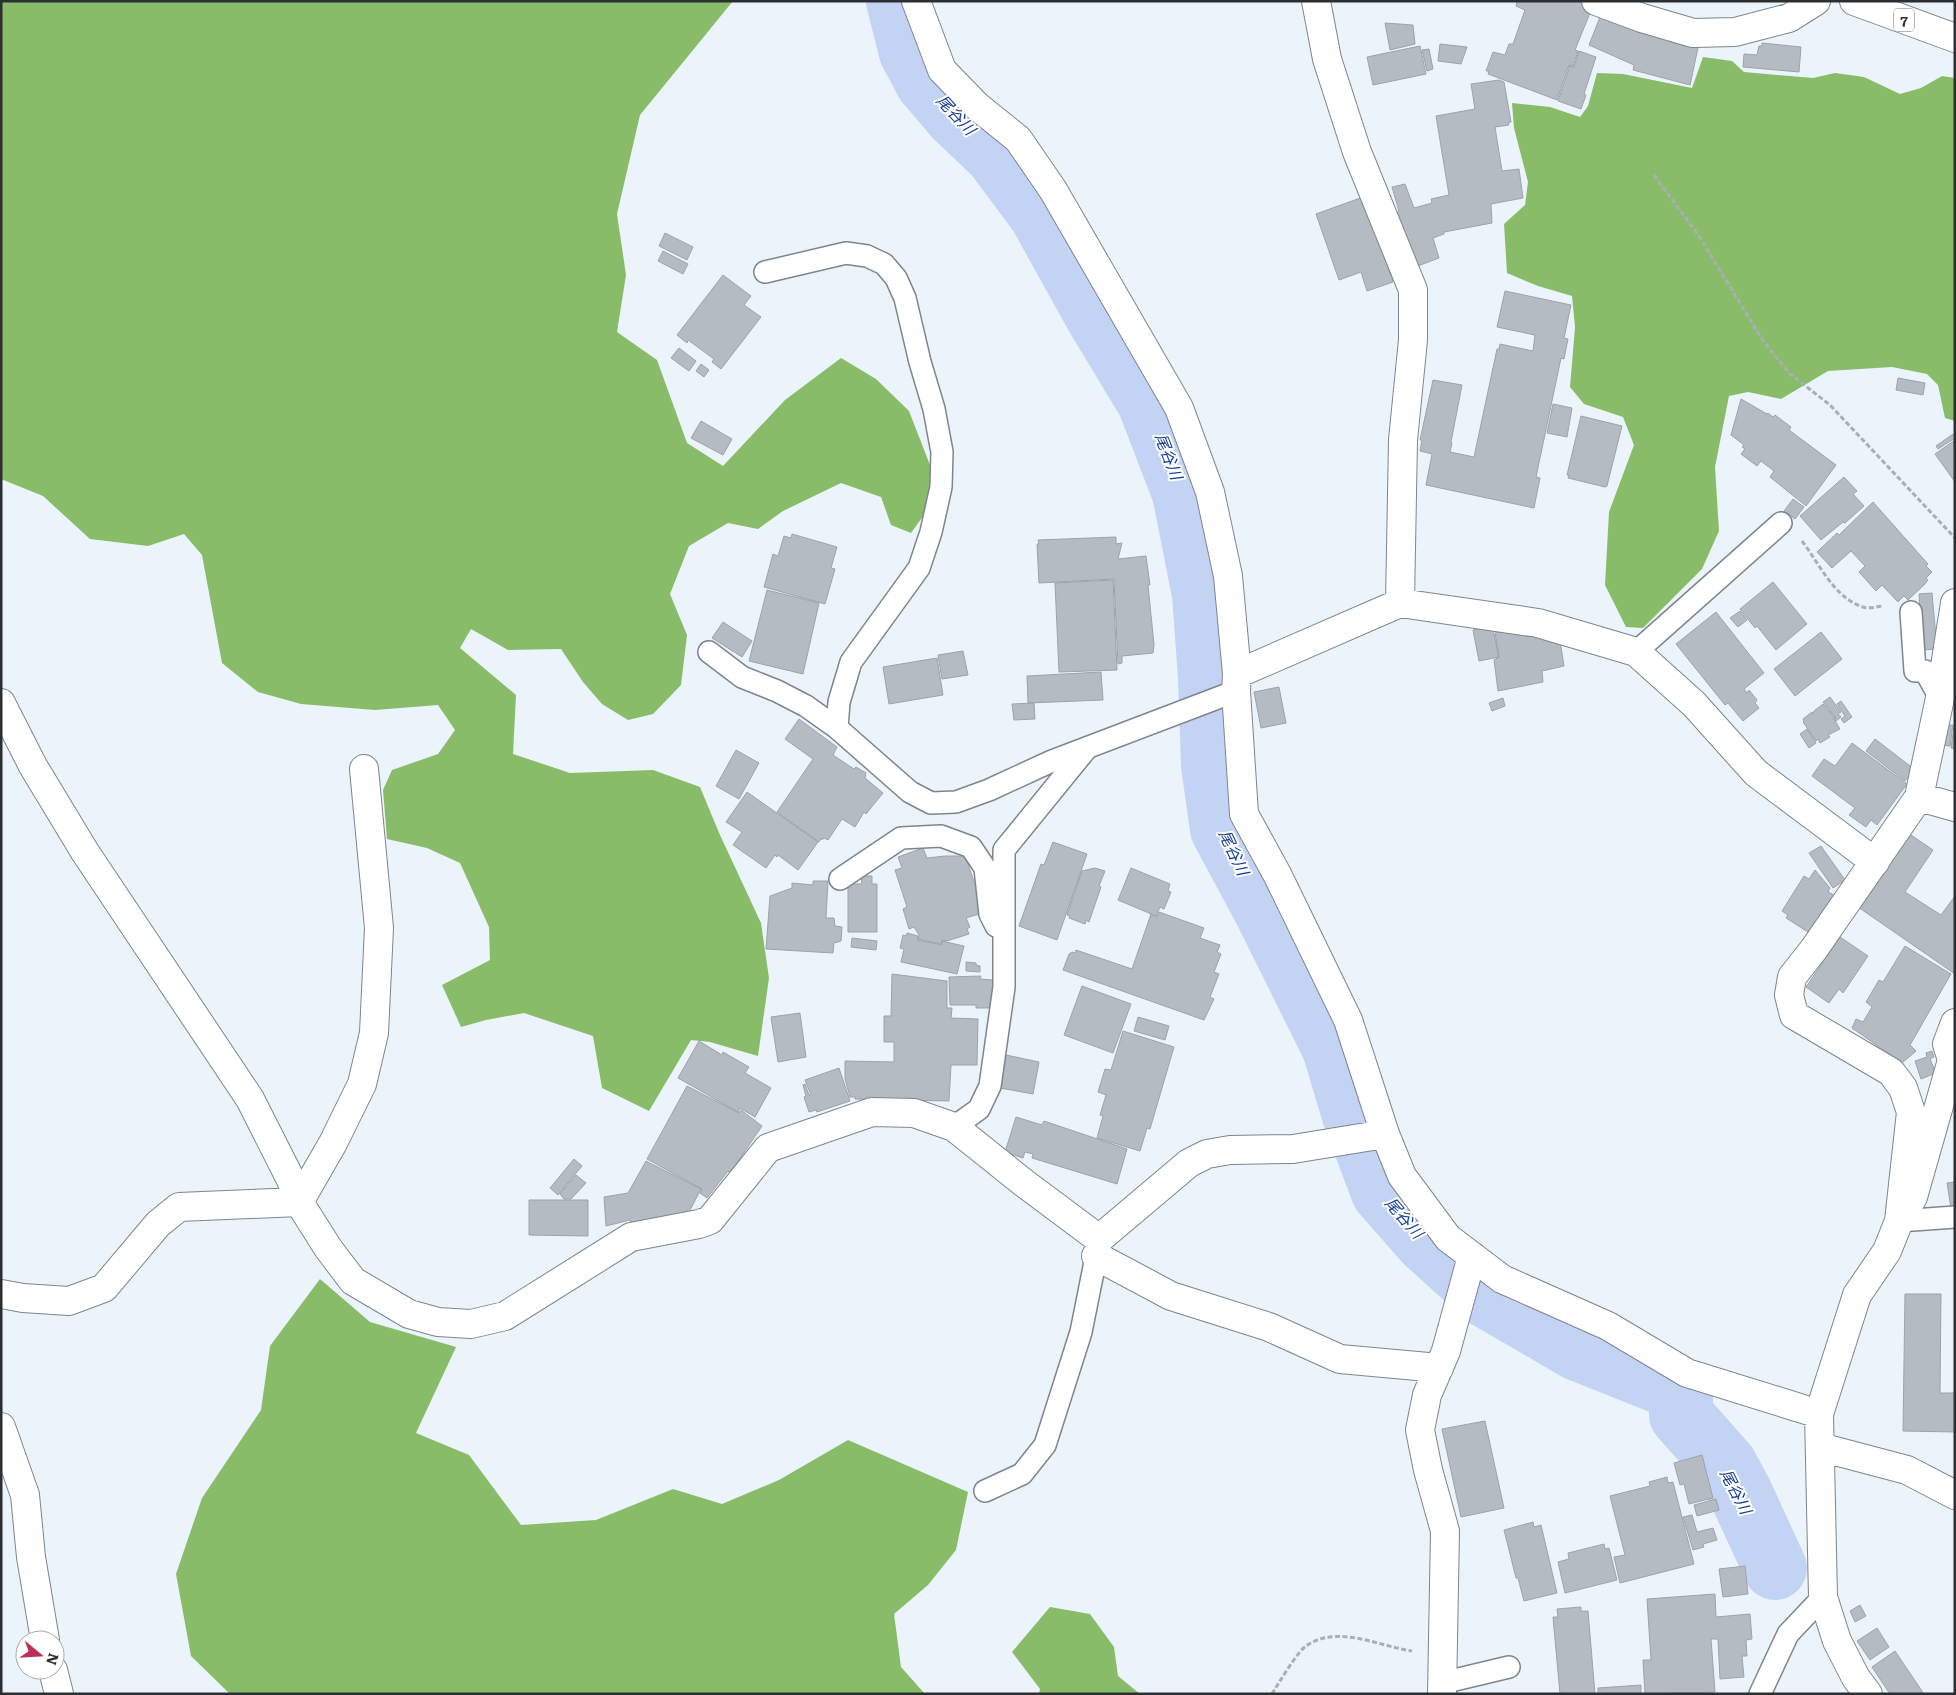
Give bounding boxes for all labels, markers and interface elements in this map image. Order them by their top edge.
road number: 7 [1894,8,1914,32]
water label: 尾谷川 [932,88,984,141]
water label: 尾谷川 [1150,429,1191,485]
water label: 尾谷川 [1214,825,1257,881]
water label: 尾谷川 [1380,1191,1431,1244]
water label: 尾谷川 [1715,1464,1759,1520]
north arrow [15,1630,65,1680]
text: N [42,1651,65,1668]

